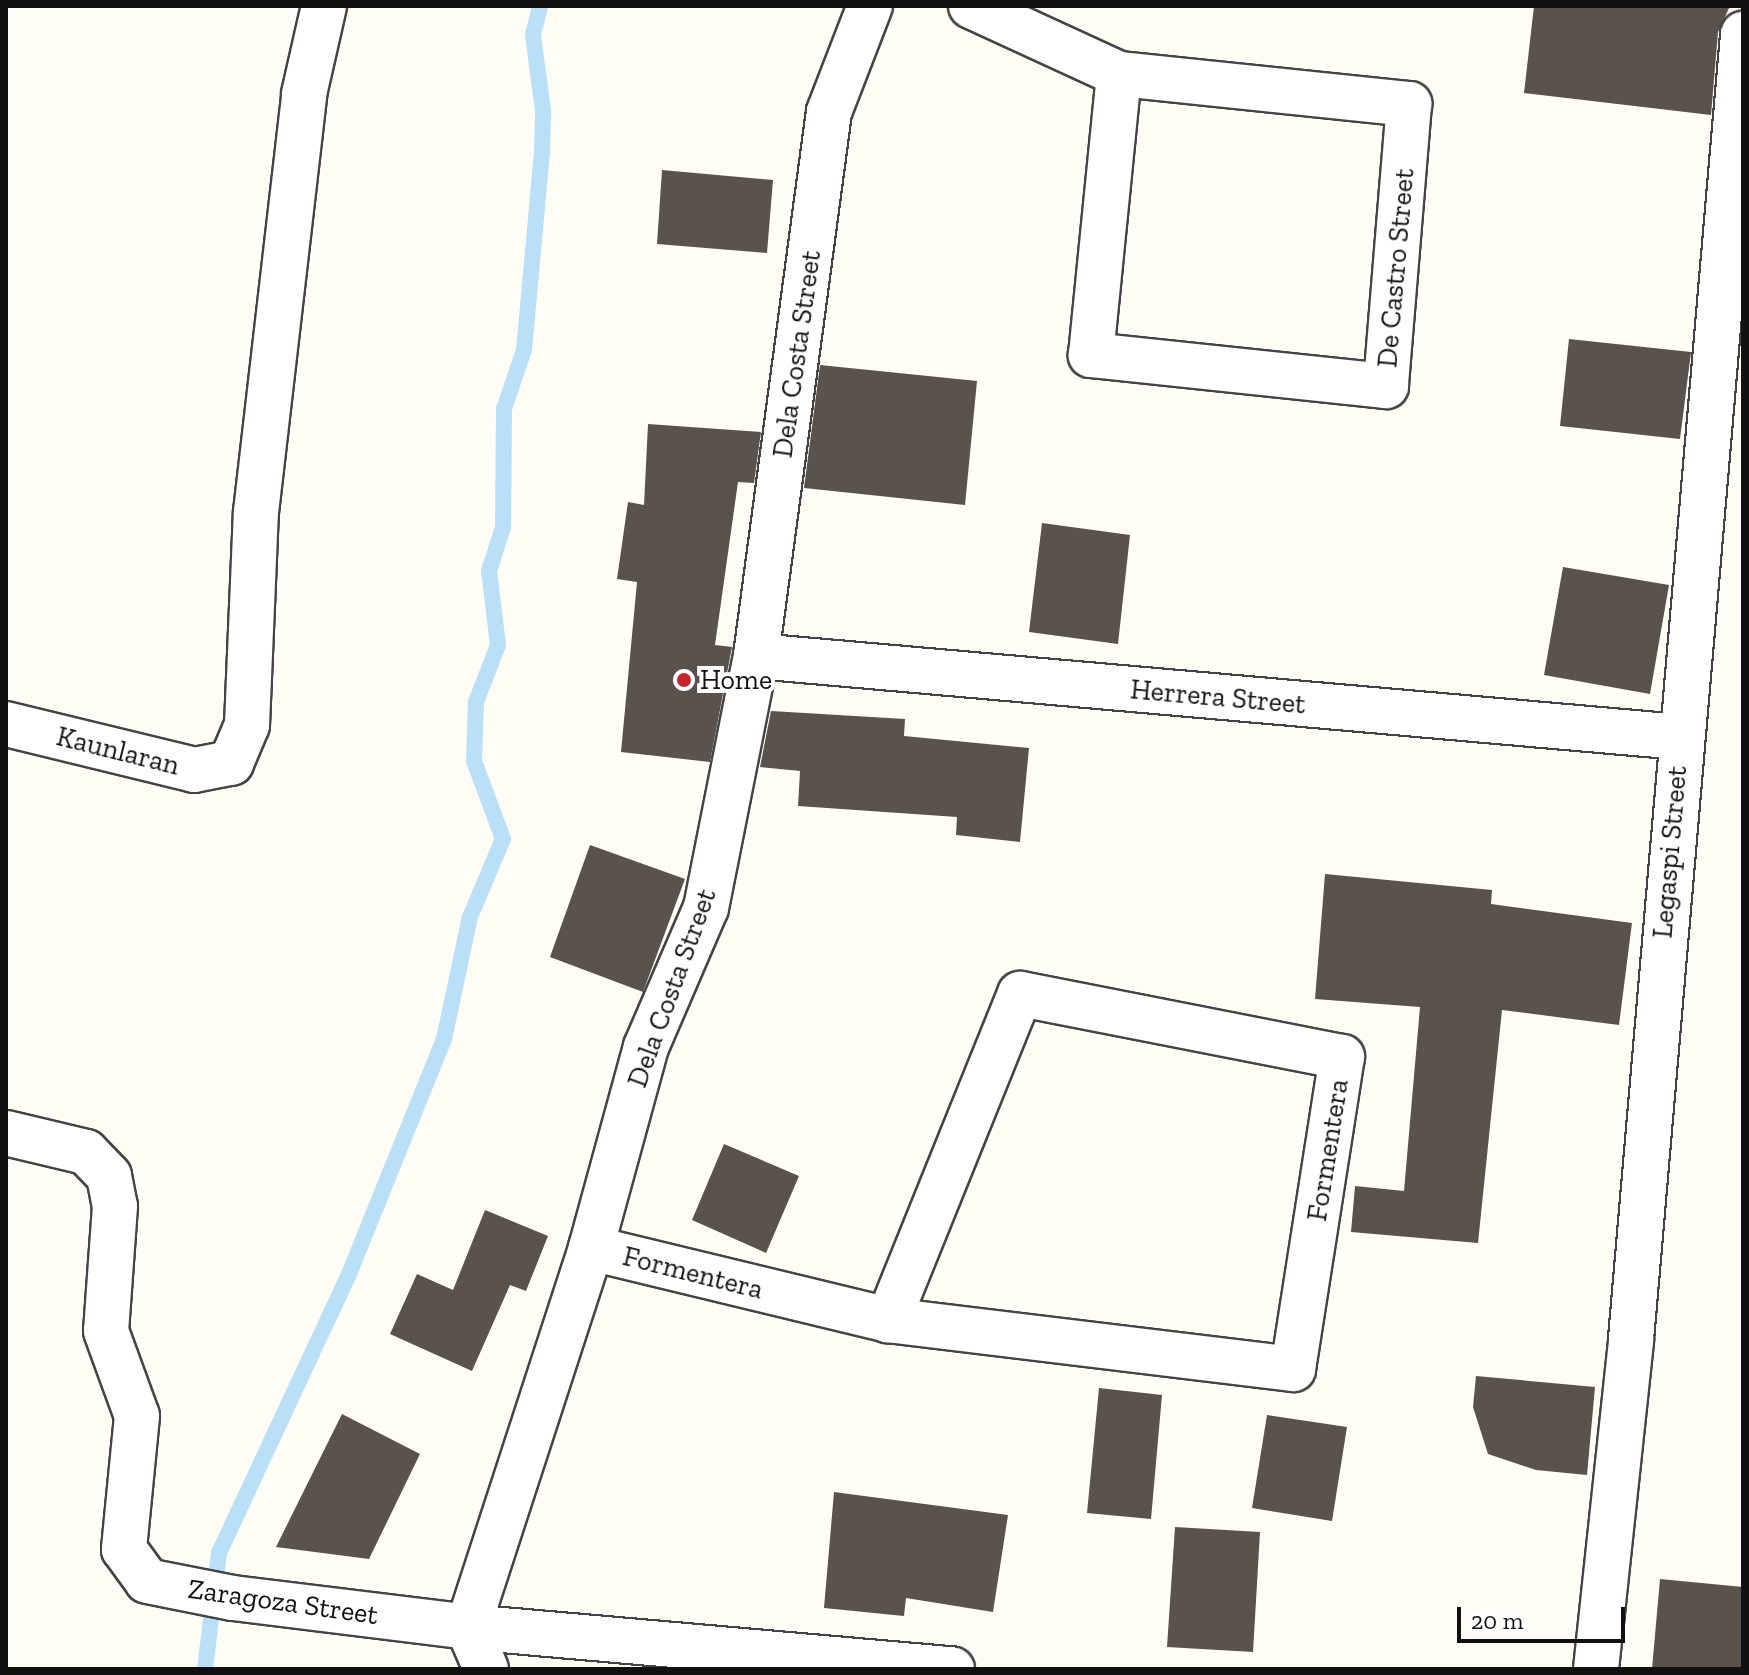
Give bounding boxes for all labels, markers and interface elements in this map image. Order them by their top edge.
street label: De Castro Street [1371,167,1421,369]
street label: Dela Costa Street [766,248,828,460]
place label: Home [700,663,772,697]
marker: Home [675,671,693,689]
street label: Herrera Street [1129,673,1307,721]
street label: Kaunlaran [53,720,183,782]
street label: Legaspi Street [1646,764,1694,940]
street label: Dela Costa Street [620,884,724,1092]
street label: Formentera [1300,1077,1356,1223]
street label: Formentera [619,1239,767,1307]
street label: Zaragoza Street [186,1572,380,1632]
scale bar [1461,1591,1629,1641]
text: 20 m [1471,1606,1523,1635]

